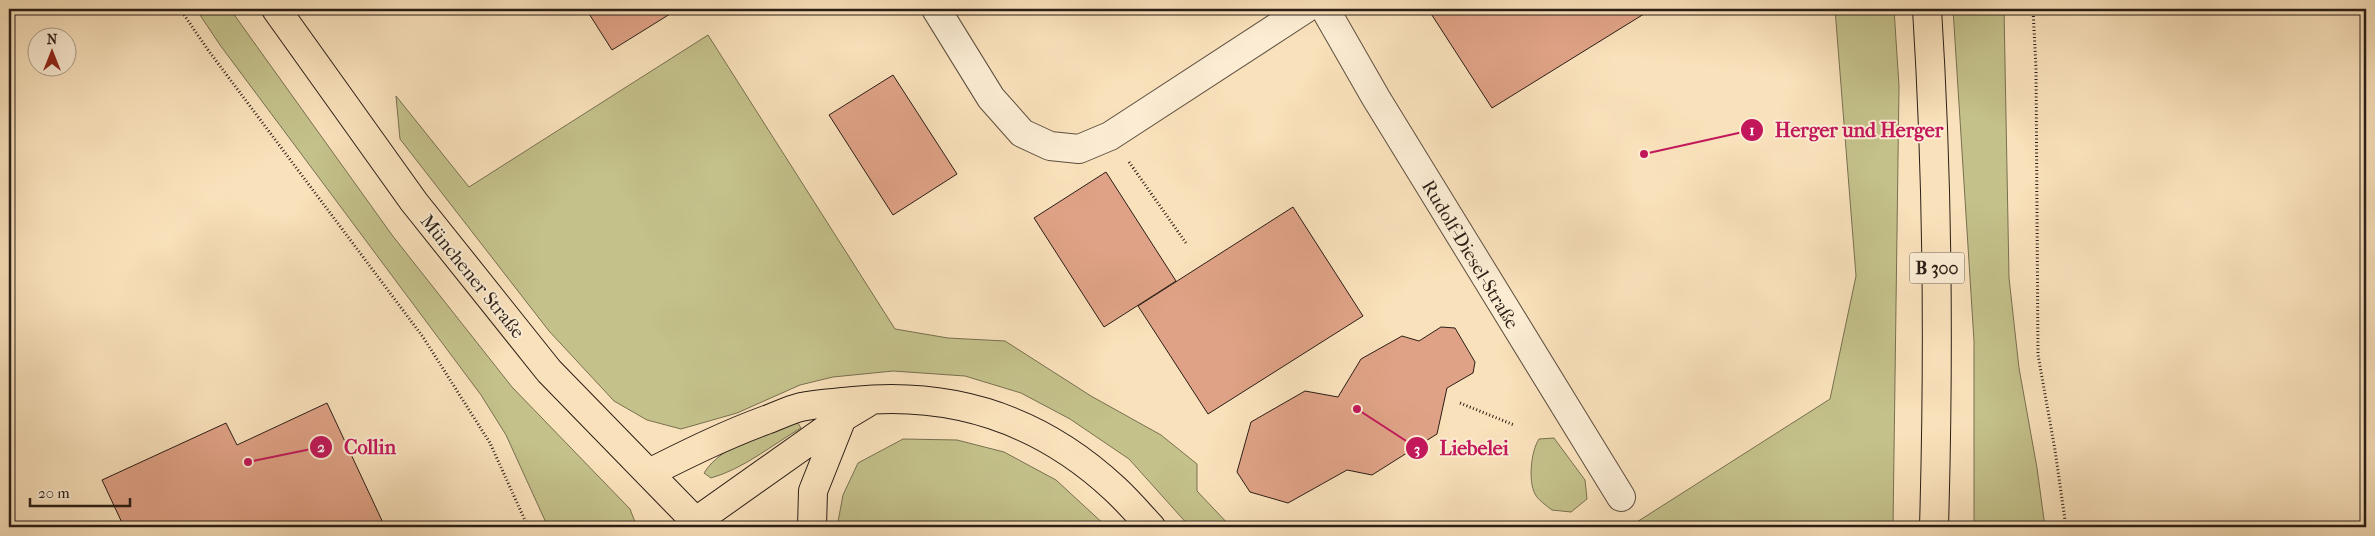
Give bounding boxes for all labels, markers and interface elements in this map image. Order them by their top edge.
north arrow [28,28,78,78]
text: N [47,31,58,48]
callout: Herger und Herger [1740,113,1953,148]
text: Herger und Herger [1775,119,1944,142]
text: 1 [1749,121,1755,139]
street label: Rudolf-Diesel-Straße [1417,176,1523,333]
street label: Münchener Straße [416,210,529,343]
road number: B 300 [1910,252,1964,284]
callout: Collin [309,429,406,464]
callout: Liebelei [1404,431,1518,466]
text: Collin [344,436,396,459]
text: Liebelei [1439,437,1510,460]
text: 2 [317,438,325,456]
text: 3 [1414,440,1420,458]
scale bar [30,476,130,508]
text: 20 m [38,484,70,502]

